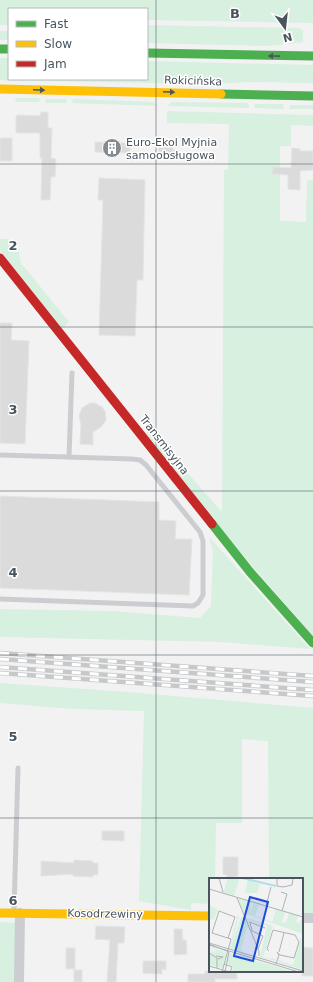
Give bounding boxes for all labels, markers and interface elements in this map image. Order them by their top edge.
text: B [230,6,240,21]
legend [8,8,148,80]
north arrow [265,8,305,48]
text: Fast [44,17,68,31]
text: N [281,30,294,45]
text: Slow [44,37,72,51]
one-way arrow [267,53,280,59]
text: Jam [43,57,67,71]
street label: Rokicińska [164,73,222,89]
one-way arrow [33,87,46,93]
one-way arrow [163,89,176,95]
place label: Euro-Ekol Myjnia samoobsługowa [126,136,217,162]
building icon: Euro-Ekol Myjnia samoobsługowa [101,137,123,159]
text: 2 [8,238,18,253]
text: 3 [8,402,18,417]
street label: Transmisyjna [136,412,191,477]
text: 4 [8,565,18,580]
text: 5 [8,729,18,744]
inset map [209,878,303,972]
text: 6 [8,893,18,908]
street label: Kosodrzewiny [67,907,143,921]

